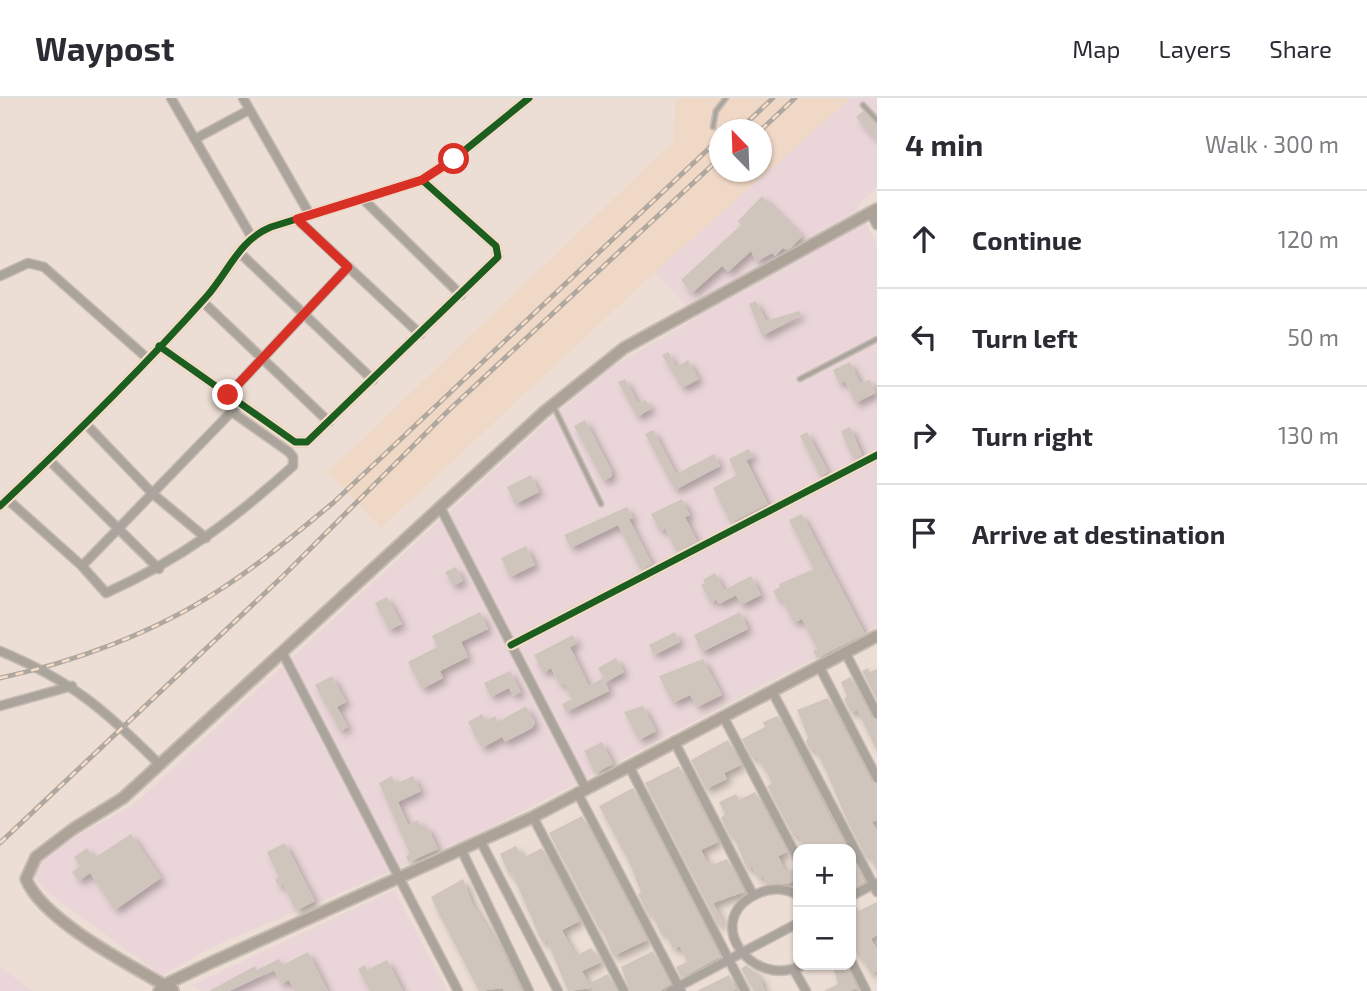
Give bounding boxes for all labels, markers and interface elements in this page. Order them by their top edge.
text: Waypost [35,28,174,68]
text: Map [1072,34,1120,63]
text: Layers [1158,34,1231,63]
text: Share [1269,34,1332,63]
north arrow [709,119,772,182]
text: 4 min [905,126,983,162]
text: Walk · 300 m [1205,130,1339,158]
route start [438,143,469,174]
icon: ahead [905,220,943,258]
text: Continue [972,224,1082,255]
text: 120 m [1278,225,1339,253]
icon: left [905,318,943,356]
text: Turn left [972,322,1078,353]
text: 50 m [1288,323,1339,351]
route end [212,379,243,410]
icon: right [905,416,943,454]
text: Turn right [972,420,1093,451]
text: 130 m [1278,421,1339,449]
icon: arrive [905,514,943,552]
text: Arrive at destination [972,518,1225,549]
map controls [793,844,856,970]
button: + [793,844,856,907]
button: − [793,907,856,970]

